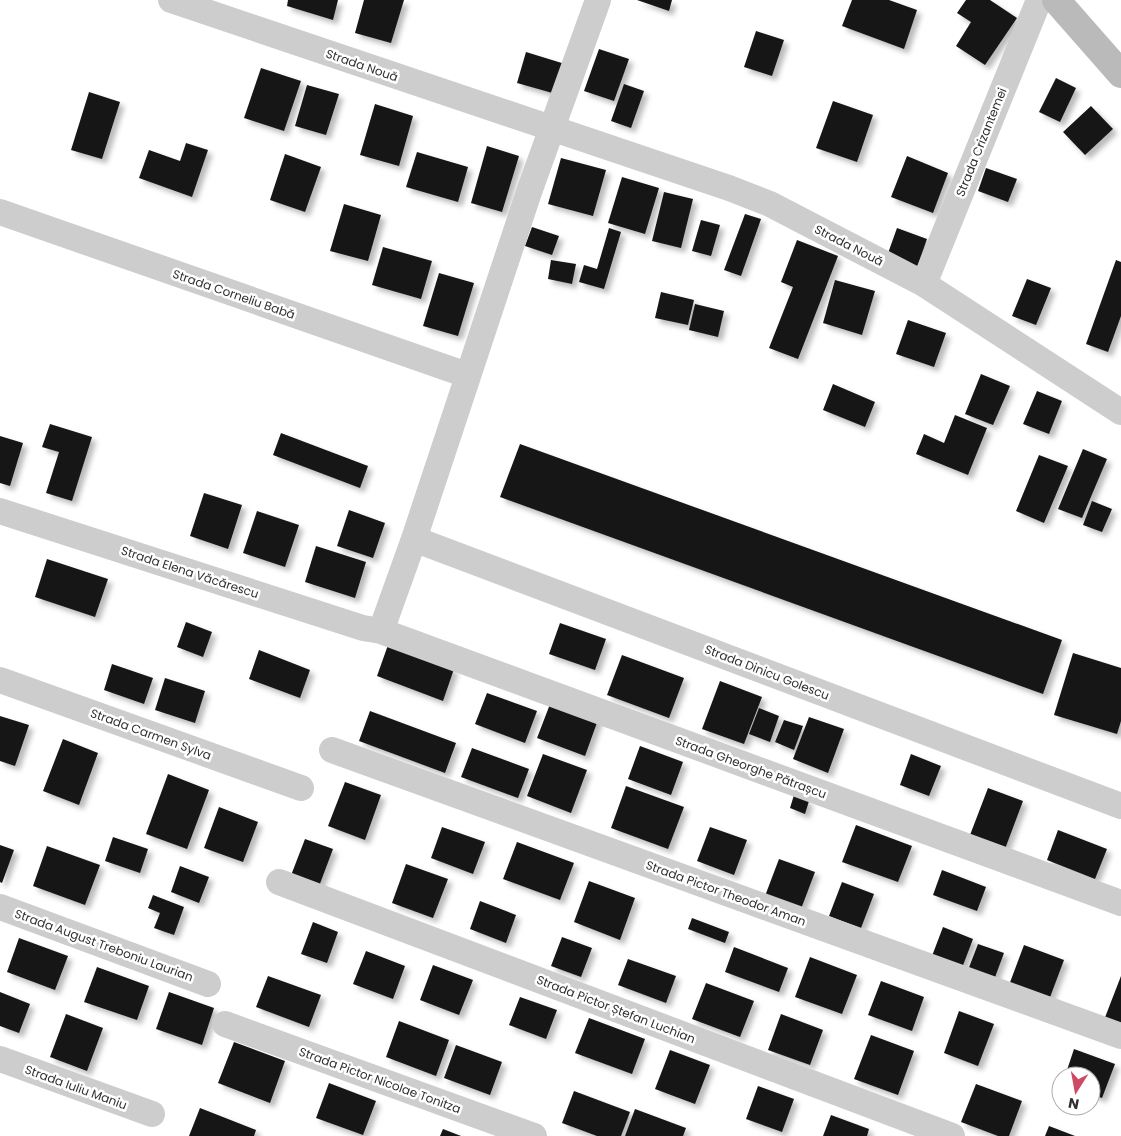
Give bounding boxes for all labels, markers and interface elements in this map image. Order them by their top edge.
street label: Strada Nouă [324,45,400,85]
street label: Strada Crizantemei [951,85,1011,199]
street label: Strada Nouă [812,220,886,270]
street label: Strada Corneliu Babă [171,265,297,323]
street label: Strada Elena Văcărescu [119,542,261,602]
street label: Strada Dinicu Golescu [702,640,832,704]
street label: Strada Carmen Sylva [88,704,214,764]
street label: Strada Gheorghe Pătrașcu [673,732,829,802]
street label: Strada Pictor Theodor Aman [644,856,808,930]
street label: Strada August Treboniu Laurian [12,905,196,985]
street label: Strada Pictor Ștefan Luchian [534,971,698,1047]
street label: Strada Pictor Nicolae Tonitza [297,1043,463,1117]
street label: Strada Iuliu Maniu [23,1061,129,1113]
north arrow [1051,1066,1101,1116]
text: N [1066,1093,1081,1115]

